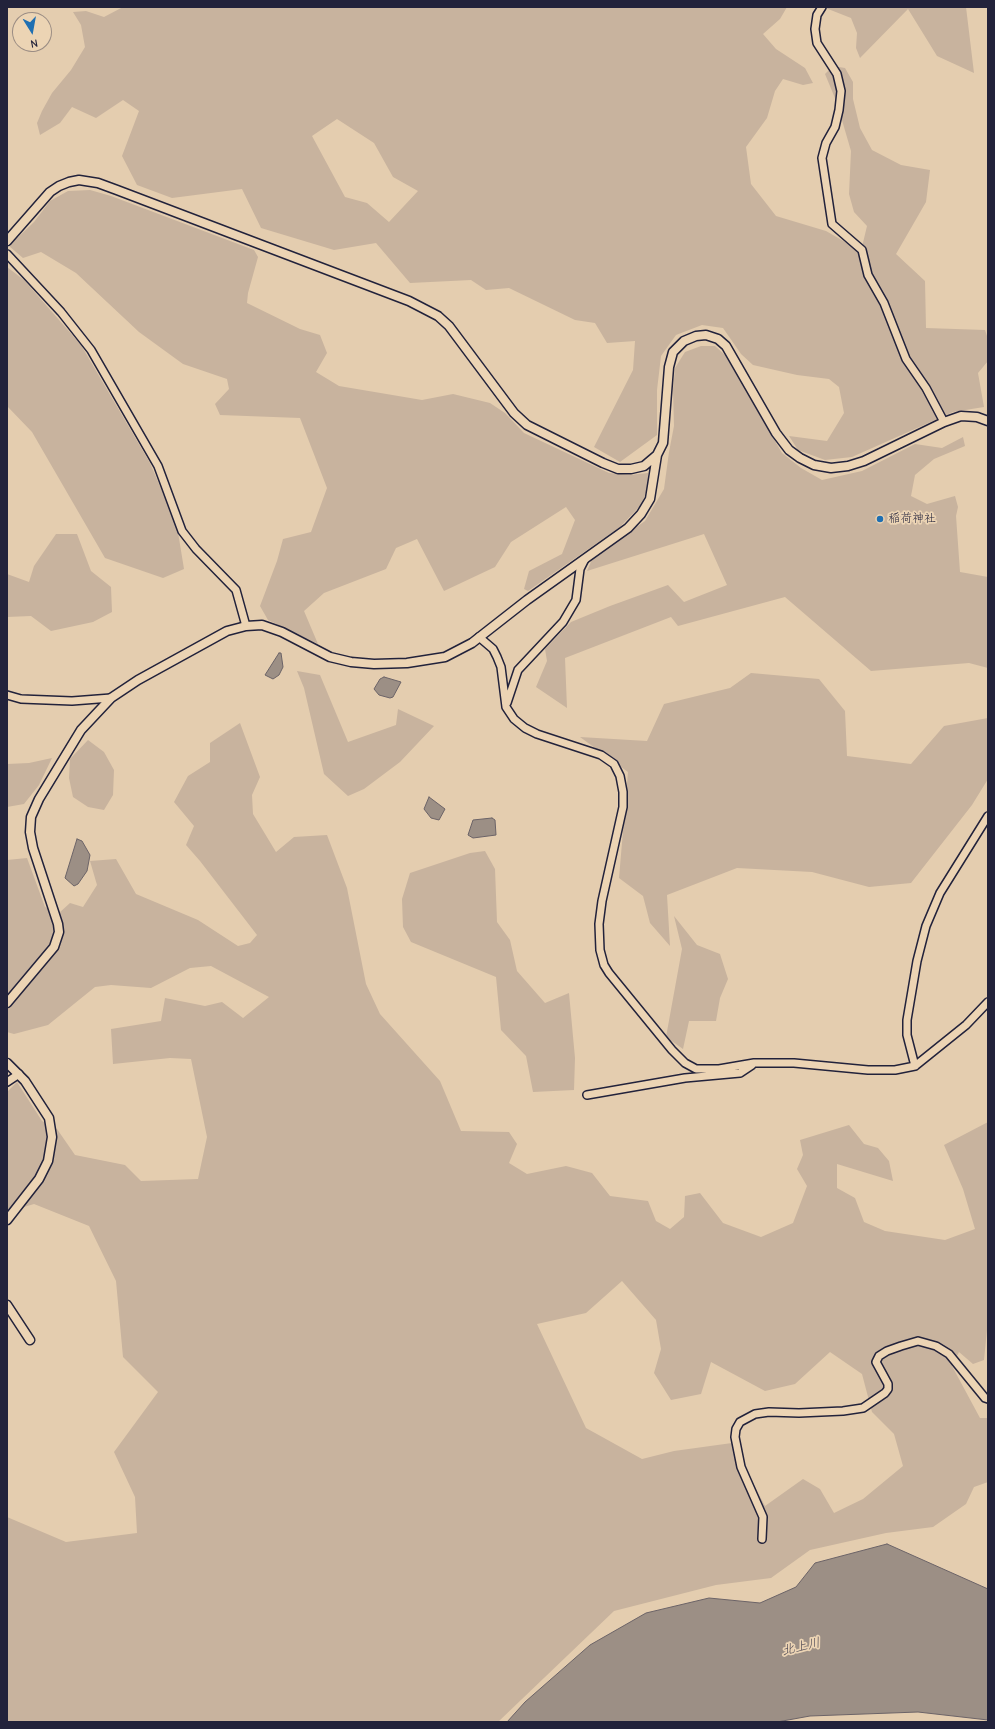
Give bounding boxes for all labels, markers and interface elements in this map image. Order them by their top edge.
north arrow [12,12,52,52]
text: N [29,36,39,50]
place label: 稲荷神社 [888,512,936,526]
marker: 稲荷神社 [875,514,885,524]
water label: 北上川 [780,1635,822,1659]

